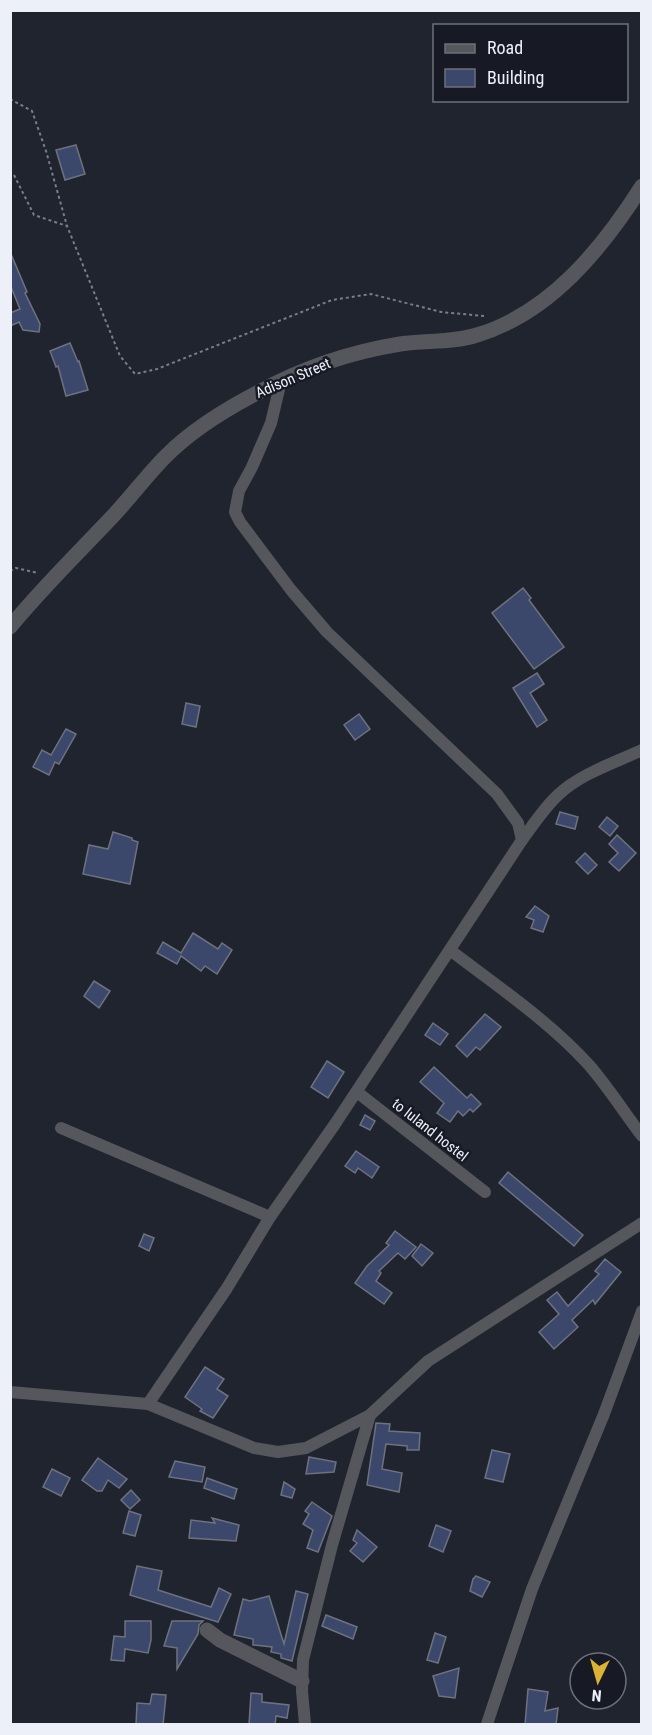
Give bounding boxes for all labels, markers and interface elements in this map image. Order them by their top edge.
legend [433,24,628,102]
text: Road [487,37,523,58]
text: Building [487,67,544,88]
street label: Adison Street [253,354,333,402]
street label: to luland hostel [388,1095,472,1165]
north arrow [568,1651,628,1711]
text: N [591,1686,602,1705]

